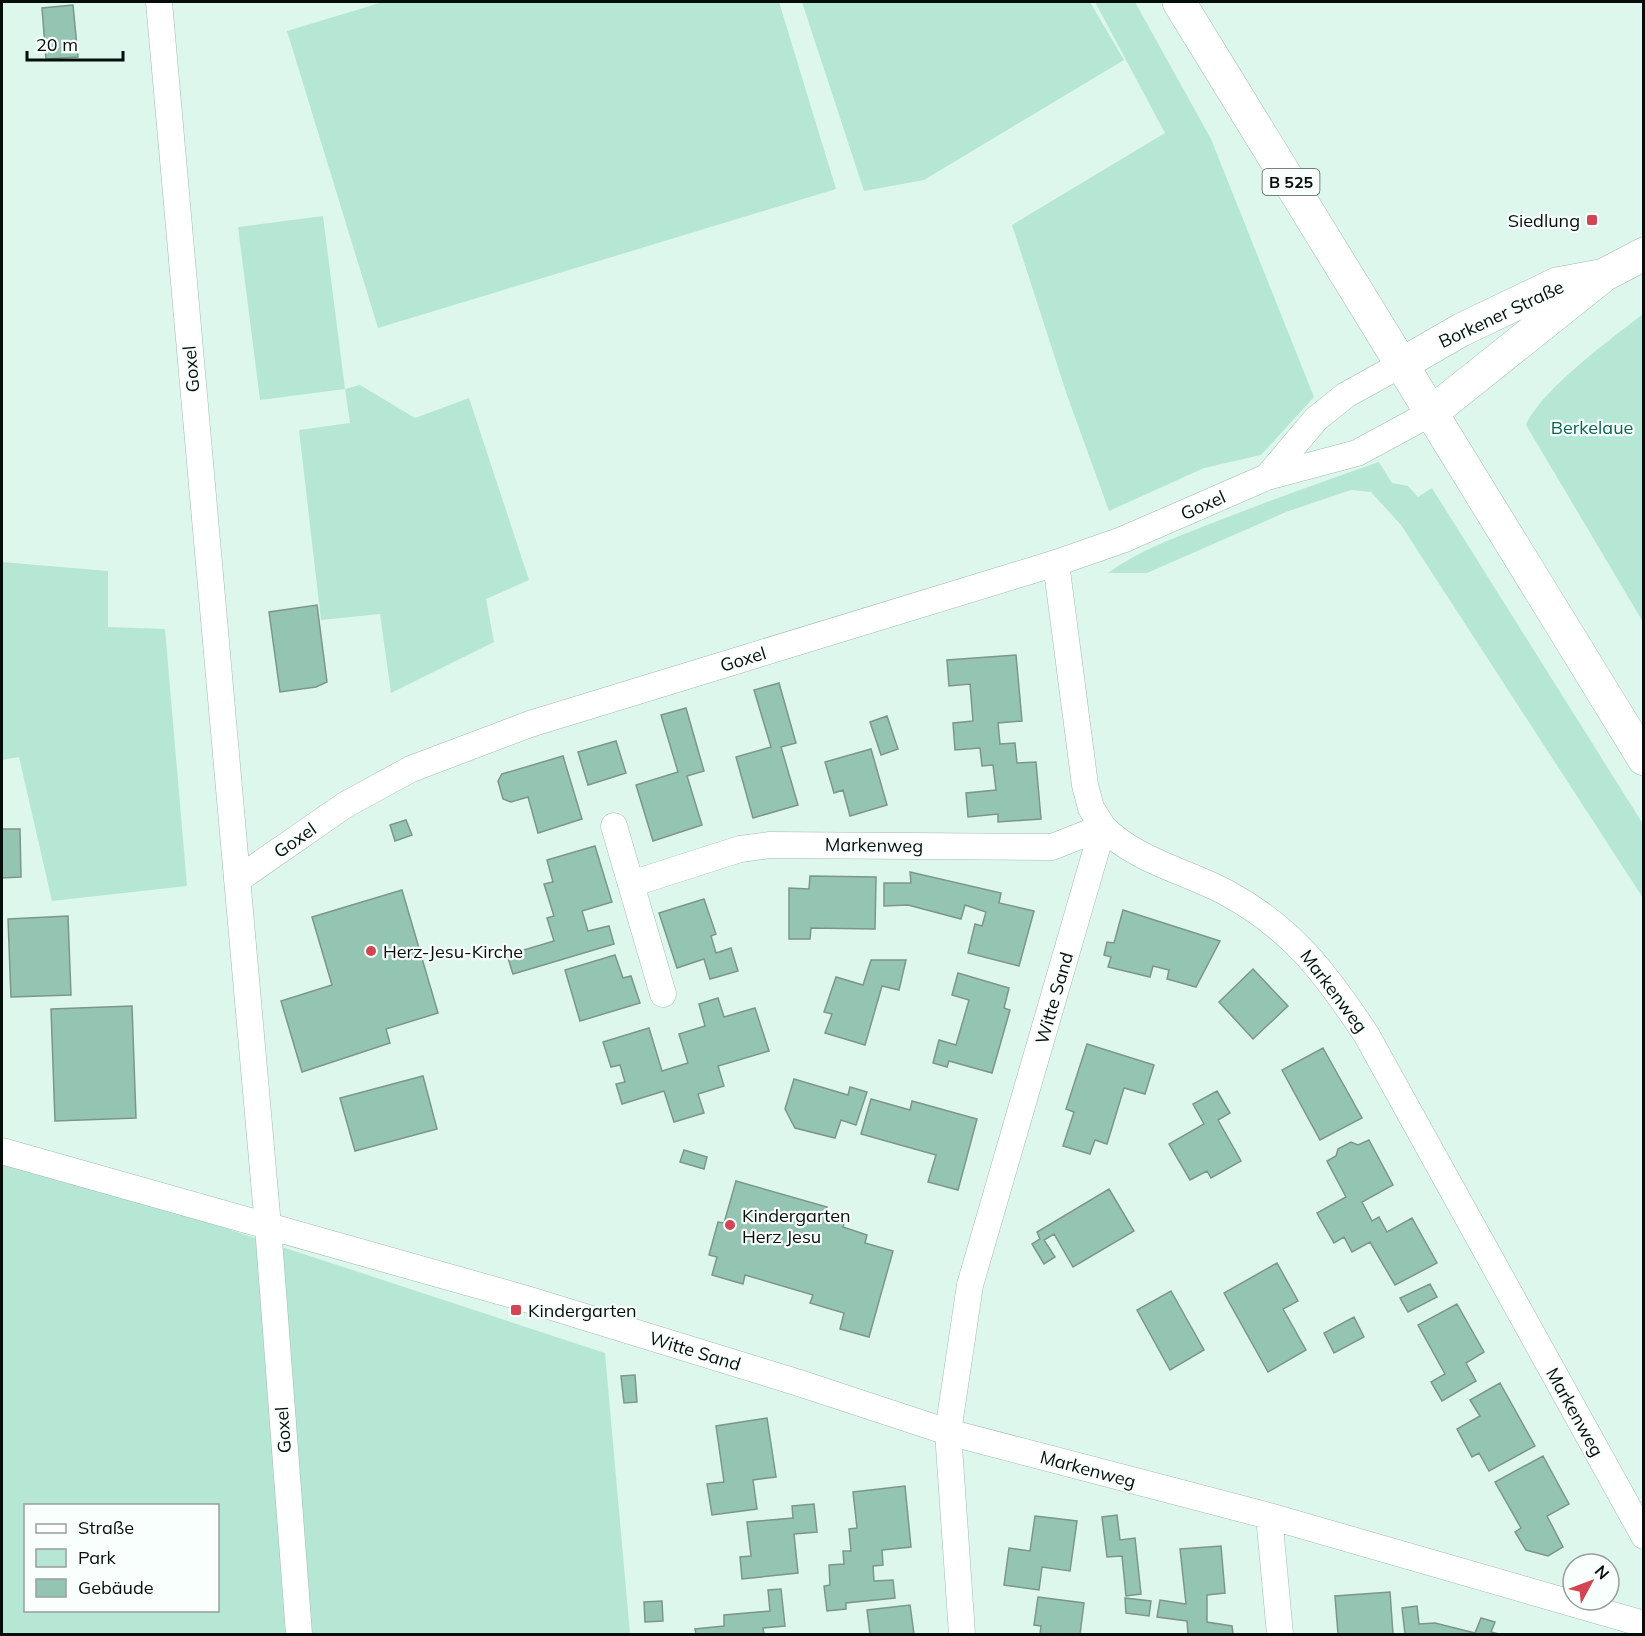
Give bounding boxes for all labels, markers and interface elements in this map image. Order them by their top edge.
scale bar [27,24,123,62]
text: 20 m [36,33,78,56]
road number: B 525 [1262,169,1320,195]
place label: Siedlung [1508,209,1580,232]
marker: Siedlung [1585,213,1599,227]
street label: Borkener Straße [1435,275,1567,353]
street label: Goxel [178,345,204,393]
park label: Berkelaue [1551,416,1633,439]
street label: Goxel [1177,485,1229,525]
street label: Goxel [717,641,769,677]
street label: Goxel [269,817,321,863]
street label: Markenweg [825,833,923,857]
place label: Herz-Jesu-Kirche [383,940,523,963]
marker: Herz-Jesu-Kirche [364,944,378,958]
street label: Markenweg [1295,945,1373,1037]
street label: Witte Sand [1030,949,1078,1047]
place label: Kindergarten Herz Jesu [742,1204,850,1248]
marker: Kindergarten Herz Jesu [723,1218,737,1232]
place label: Kindergarten [528,1299,636,1322]
marker: Kindergarten [509,1303,523,1317]
street label: Witte Sand [646,1326,744,1376]
street label: Markenweg [1541,1363,1609,1461]
street label: Goxel [270,1406,296,1454]
street label: Markenweg [1038,1445,1138,1493]
legend [24,1504,219,1612]
text: Straße [78,1516,134,1539]
text: Park [78,1546,117,1569]
north arrow [1561,1552,1621,1612]
text: N [1591,1561,1614,1583]
text: Gebäude [78,1576,154,1599]

